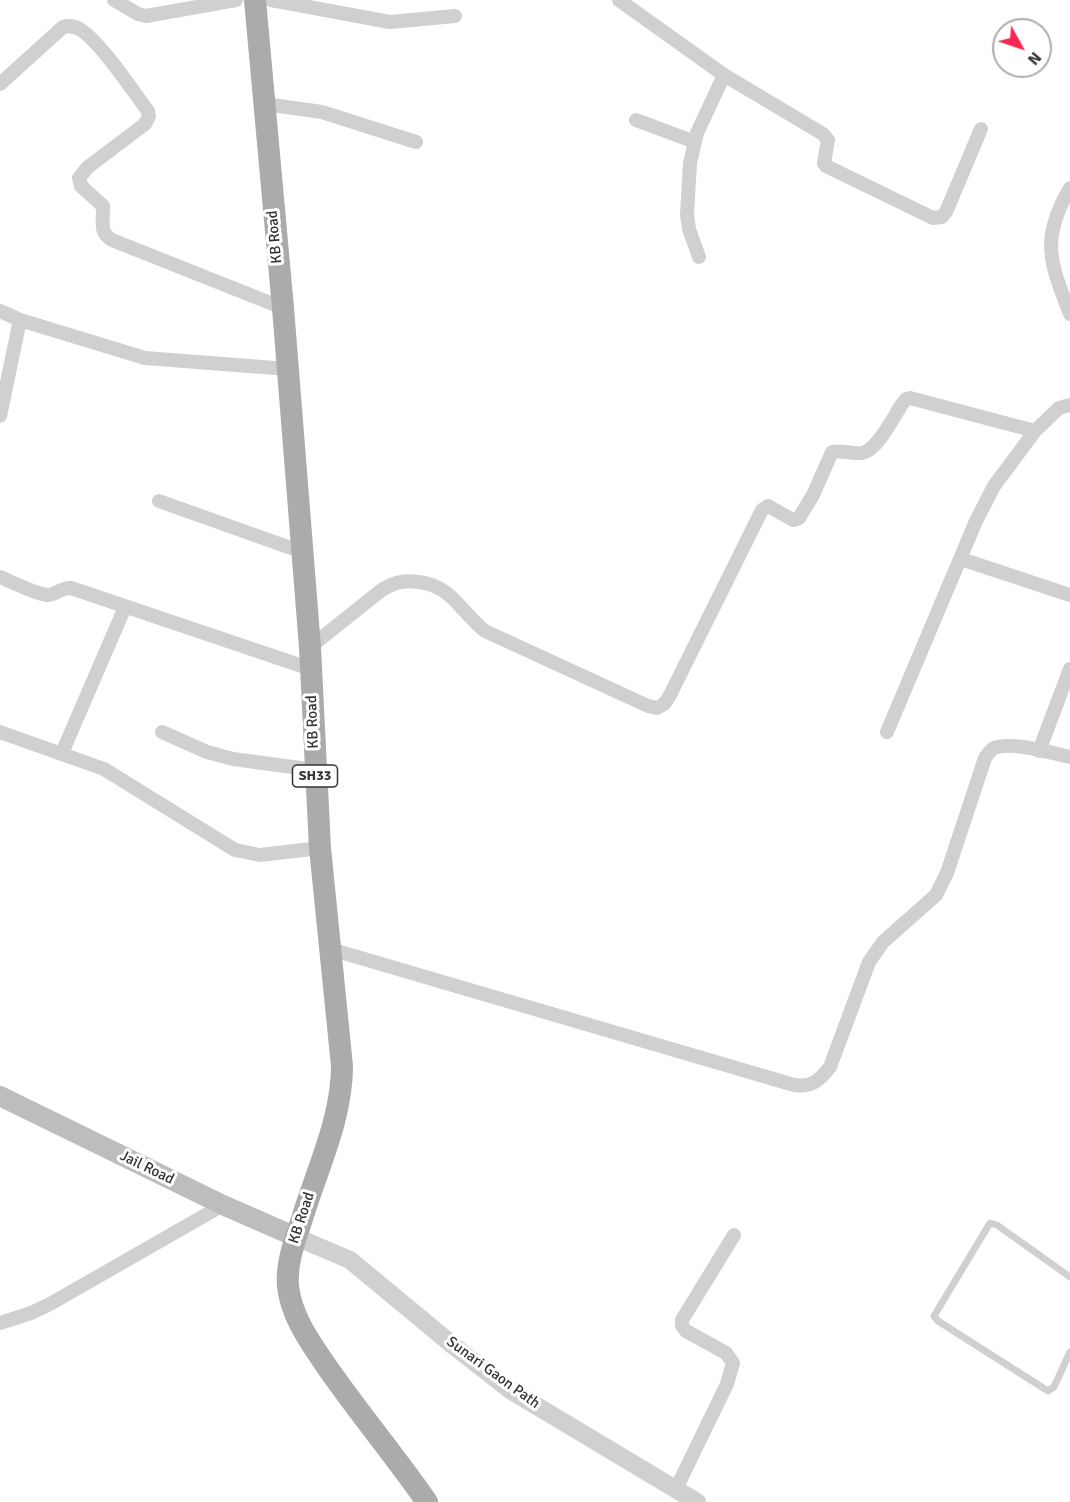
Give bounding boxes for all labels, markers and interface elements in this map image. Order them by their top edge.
north arrow [992,18,1052,78]
text: N [1023,48,1046,69]
street label: KB Road [264,210,286,264]
street label: KB Road [303,695,323,749]
road number: SH33 [292,765,338,787]
street label: Jail Road [117,1147,177,1189]
street label: KB Road [285,1190,319,1246]
street label: Sunari Gaon Path [443,1333,543,1413]

